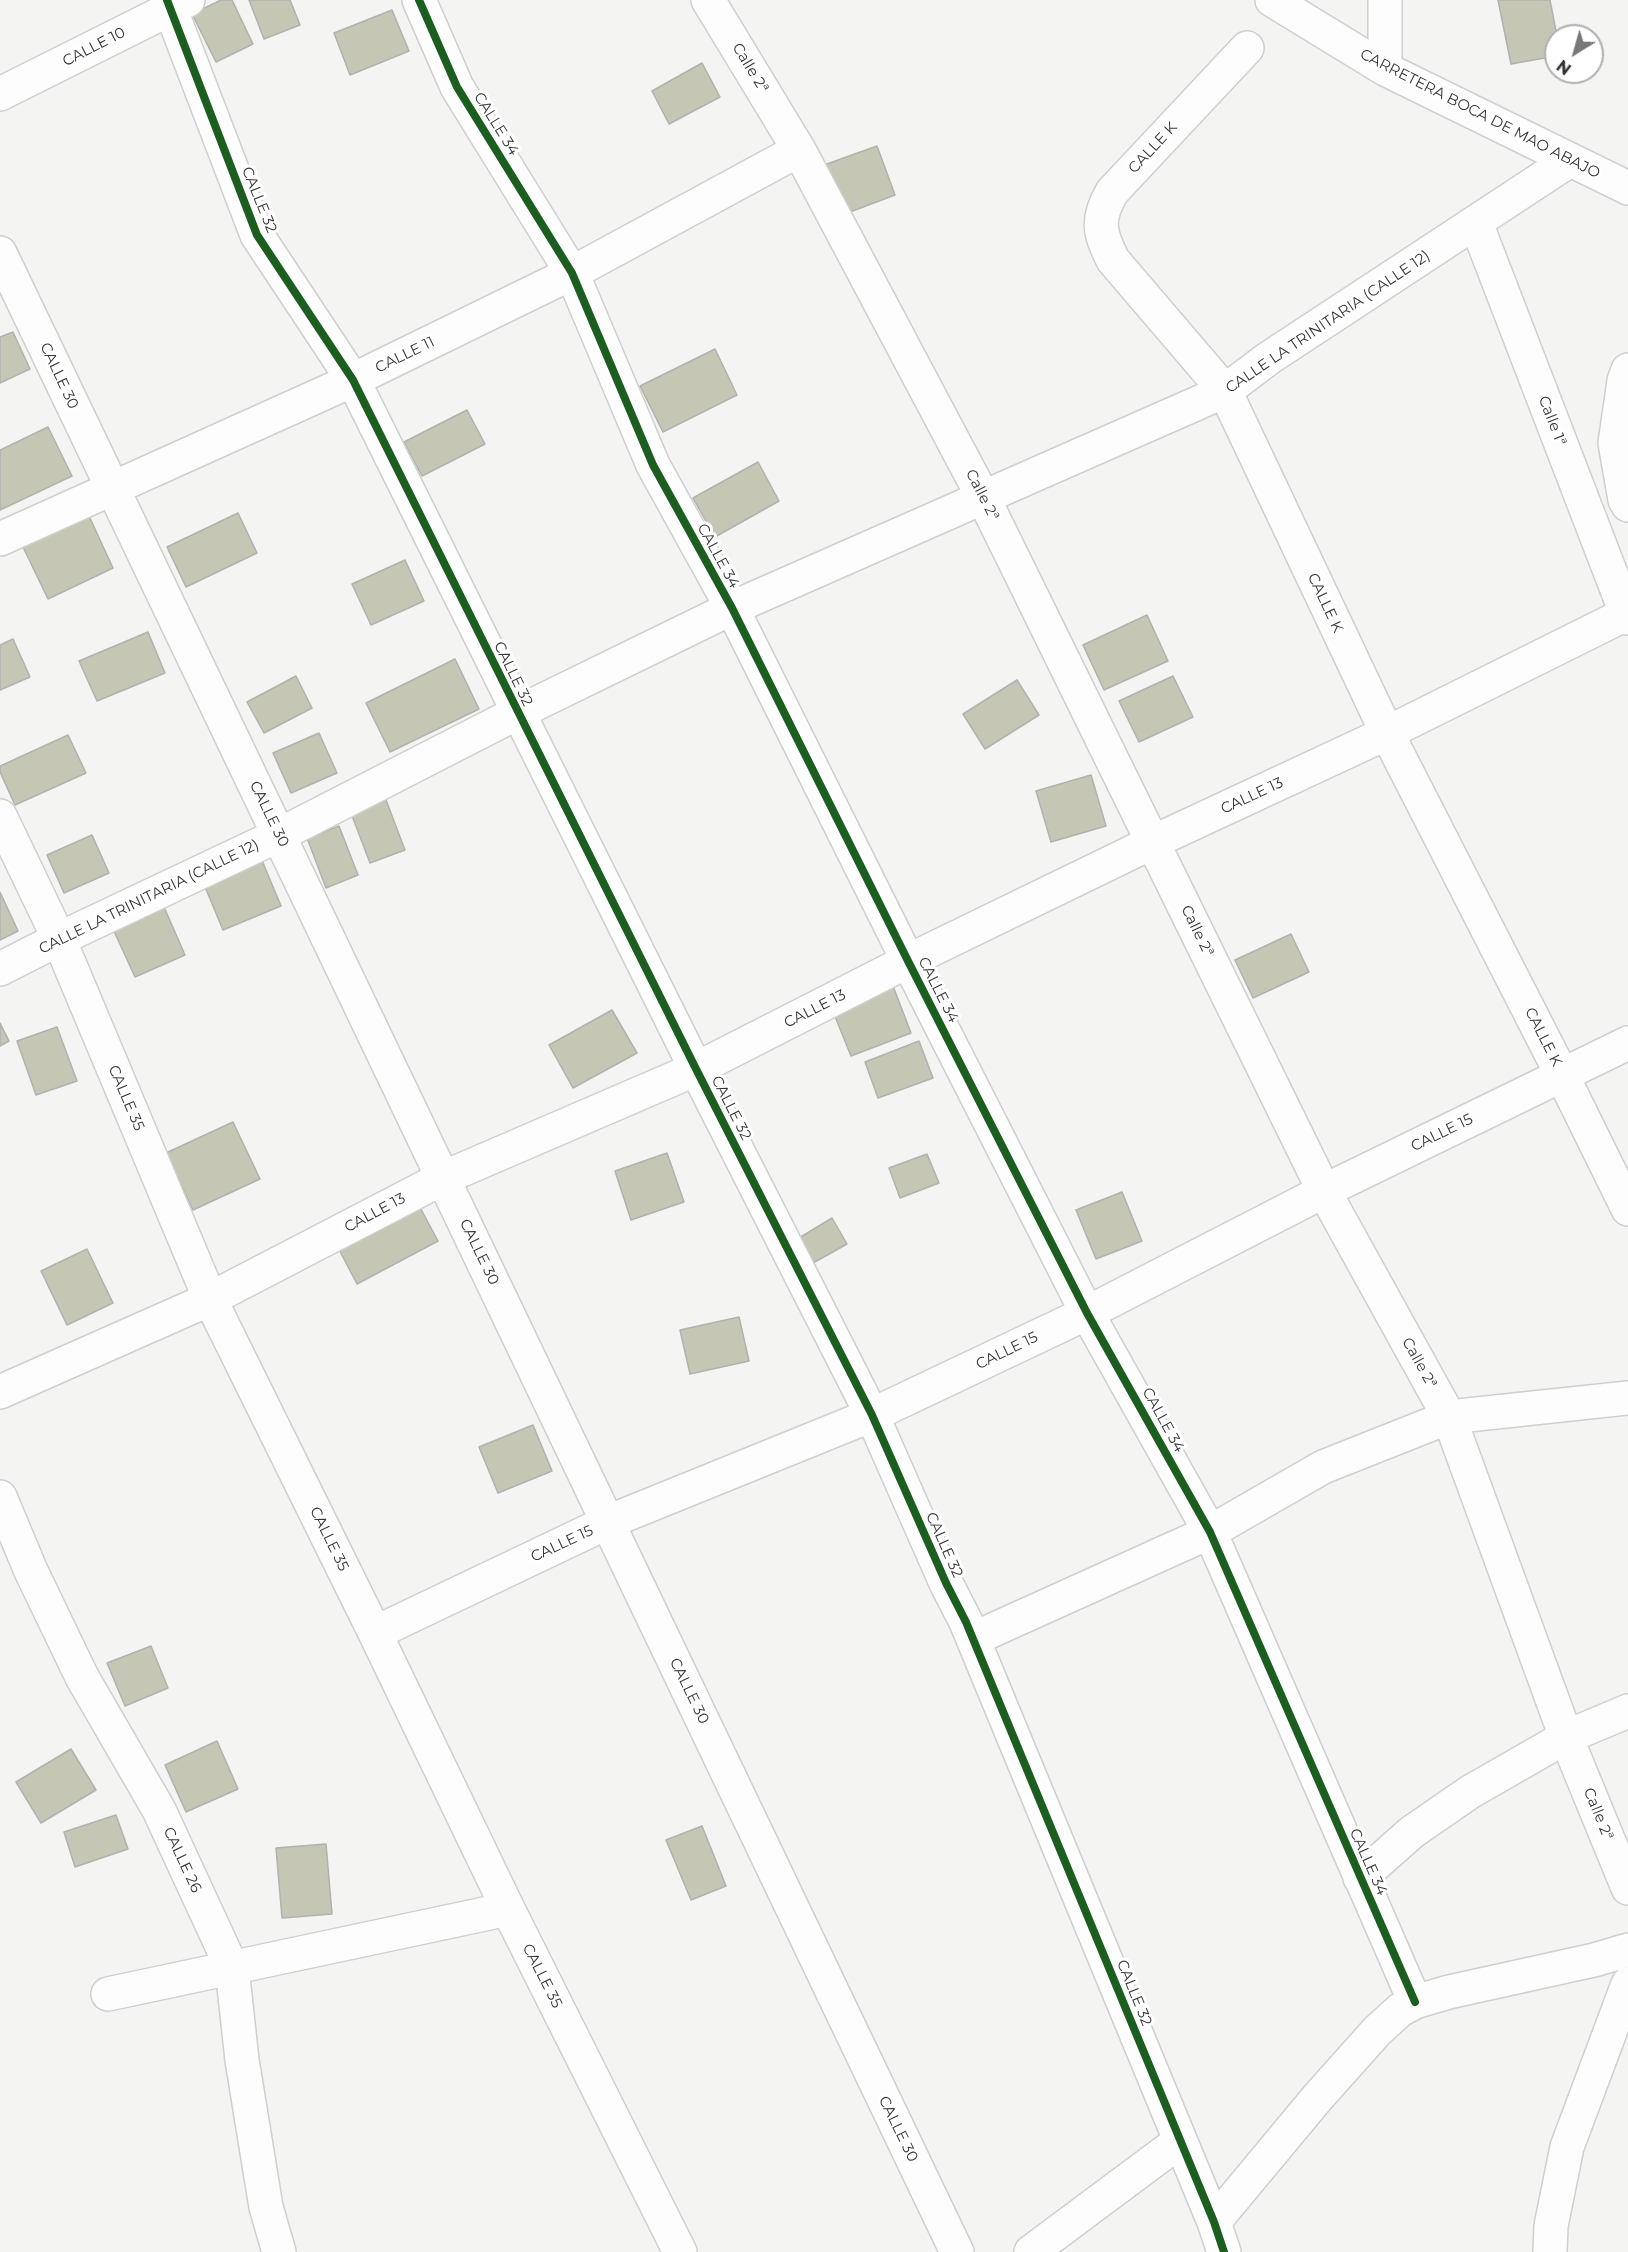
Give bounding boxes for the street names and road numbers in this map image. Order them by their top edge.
street label: CALLE 10 [60,24,128,70]
street label: Calle 2ª [728,40,772,96]
street label: CARRETERA BOCA DE MAO ABAJO [1357,45,1603,183]
street label: CALLE 34 [470,89,522,159]
street label: CALLE K [1125,119,1181,177]
street label: CALLE 32 [238,164,280,236]
street label: CALLE LA TRINITARIA (CALLE 12) [1222,247,1434,397]
street label: CALLE 11 [372,333,438,377]
street label: CALLE 30 [36,340,82,412]
street label: Calle 1ª [1534,394,1570,448]
street label: Calle 2ª [962,466,1002,524]
street label: CALLE 34 [693,521,743,591]
street label: CALLE K [1303,570,1347,636]
street label: CALLE 32 [490,639,536,709]
street label: CALLE 13 [1218,774,1286,818]
street label: CALLE 30 [245,778,293,850]
street label: CALLE LA TRINITARIA (CALLE 12) [36,836,262,958]
street label: Calle 2ª [1177,902,1217,960]
street label: CALLE 34 [914,954,962,1026]
street label: CALLE 13 [781,986,849,1032]
street label: CALLE K [1521,1005,1565,1069]
street label: CALLE 35 [104,1062,148,1134]
street label: CALLE 32 [707,1073,755,1143]
street label: CALLE 15 [1408,1110,1476,1156]
street label: CALLE 13 [341,1189,409,1237]
street label: CALLE 30 [455,1216,503,1288]
street label: CALLE 15 [973,1328,1041,1374]
street label: Calle 2ª [1398,1335,1440,1391]
street label: CALLE 34 [1138,1385,1188,1455]
street label: CALLE 35 [306,1504,352,1574]
street label: CALLE 32 [922,1510,966,1580]
street label: CALLE 15 [528,1522,596,1566]
street label: CALLE 30 [665,1655,713,1727]
street label: Calle 2ª [1579,1785,1617,1843]
street label: CALLE 26 [159,1824,205,1896]
street label: CALLE 34 [1345,1826,1391,1898]
street label: CALLE 35 [518,1941,566,2011]
street label: CALLE 32 [1113,1957,1155,2029]
street label: CALLE 30 [874,2093,922,2165]

